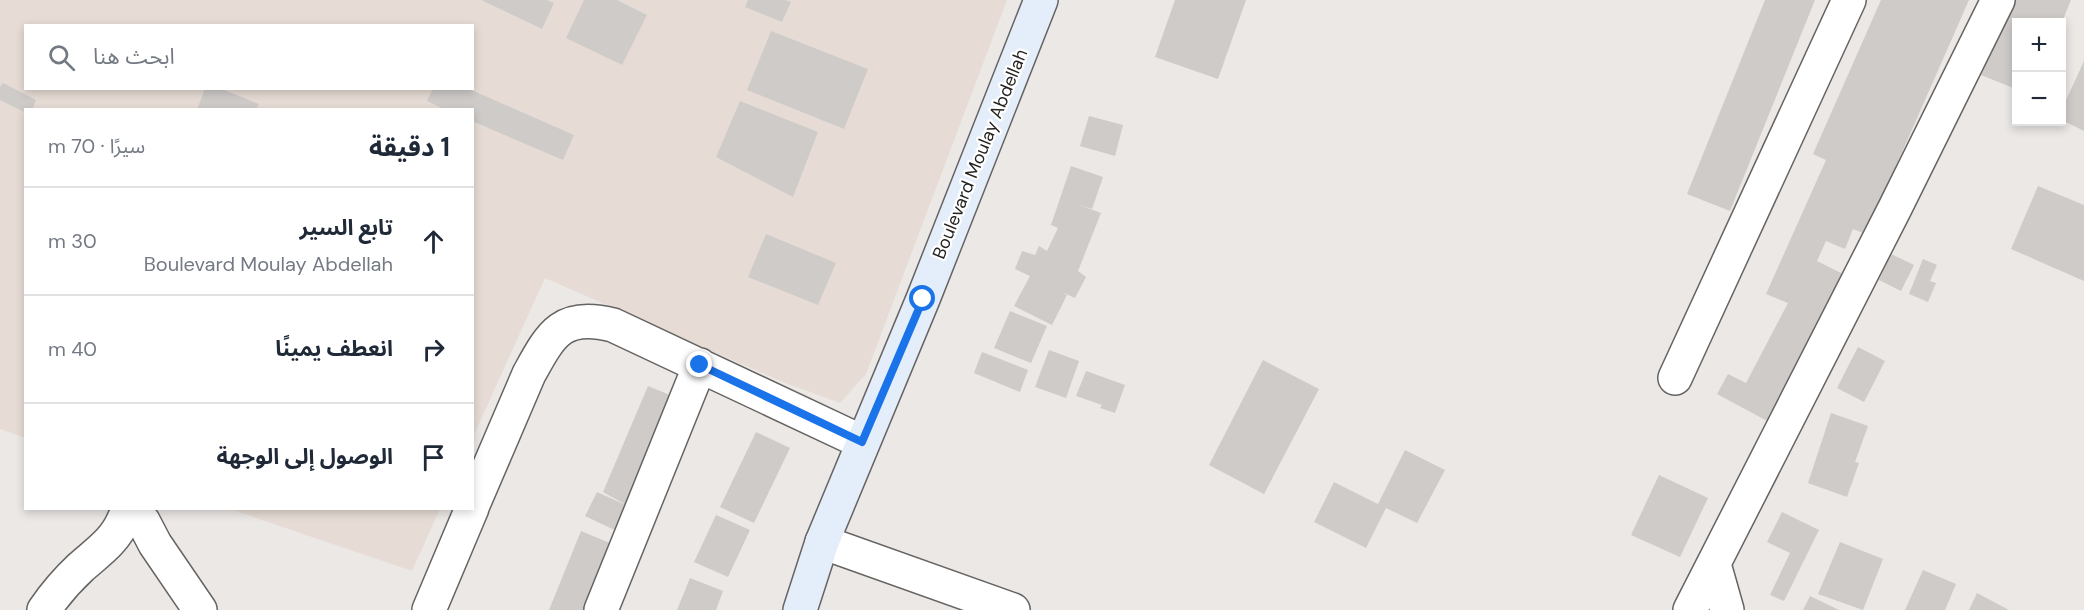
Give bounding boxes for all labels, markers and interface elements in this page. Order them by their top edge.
map controls [2012,18,2066,126]
button: + [2012,18,2066,72]
search box [24,24,474,90]
icon: search [45,41,78,74]
text: ابحث هنا [93,42,175,71]
street label: Boulevard Moulay Abdellah [927,46,1033,262]
button: − [2012,72,2066,126]
text: 1 دقيقة [369,130,450,164]
text: سيرًا · 70 m [48,133,145,159]
text: تابع السير [300,213,393,242]
icon: ahead [417,225,450,258]
text: 30 m [48,228,97,254]
text: Boulevard Moulay Abdellah [144,251,393,277]
route start [909,285,935,311]
icon: right [417,333,450,366]
text: انعطف يمينًا [275,334,393,363]
text: 40 m [48,336,97,362]
route end [686,351,712,377]
icon: arrive [417,441,450,474]
text: الوصول إلى الوجهة [217,442,393,471]

